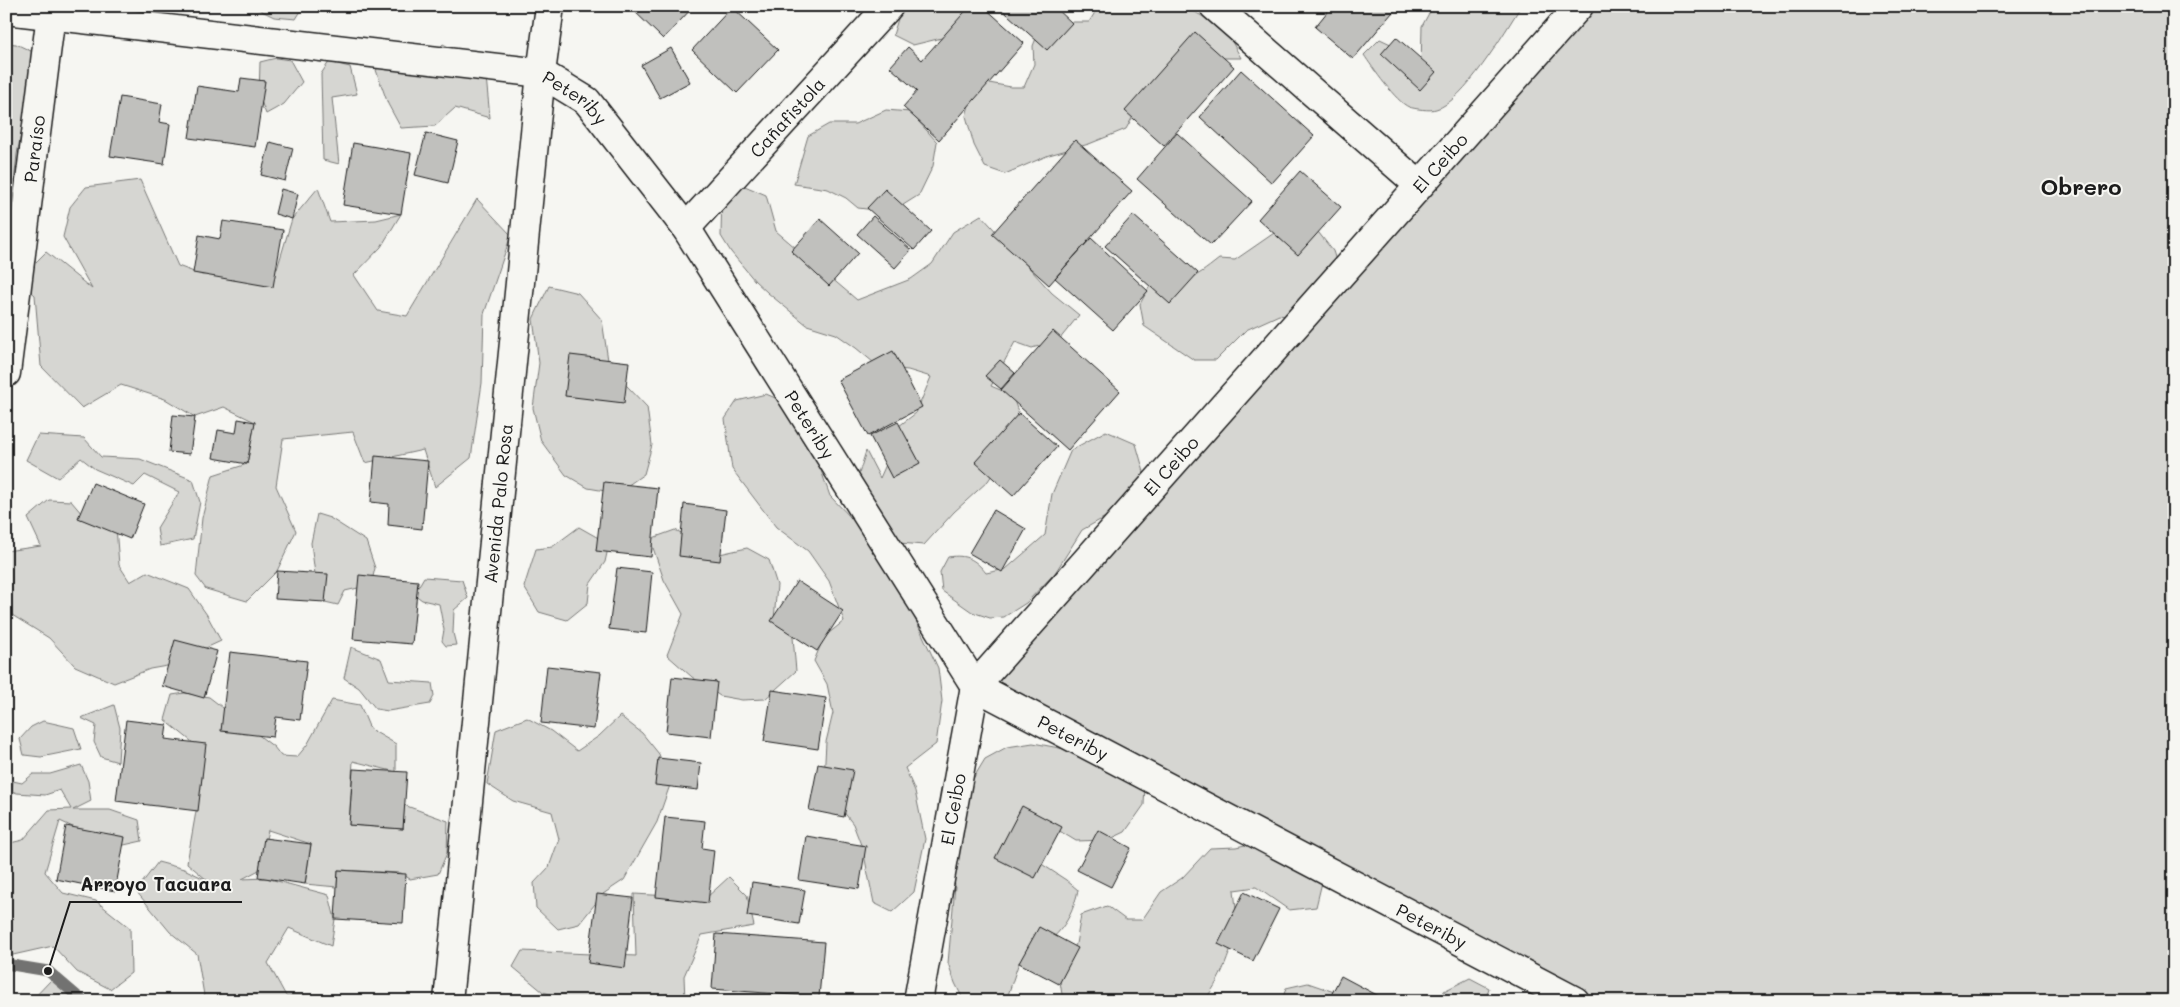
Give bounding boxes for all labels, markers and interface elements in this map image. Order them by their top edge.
street label: Peteriby [538,65,613,130]
street label: Cañafistola [744,72,830,163]
street label: Paraíso [18,113,50,184]
street label: El Ceibo [1407,127,1473,198]
district label: Obrero [2040,172,2122,201]
street label: Peteriby [779,386,841,463]
street label: Avenida Palo Rosa [478,422,518,585]
street label: El Ceibo [1138,430,1204,501]
street label: Peteriby [1034,709,1113,766]
street label: El Ceibo [934,771,971,847]
callout: Arroyo Tacuara [70,868,242,902]
text: Arroyo Tacuara [80,871,232,896]
street label: Peteriby [1392,897,1471,954]

